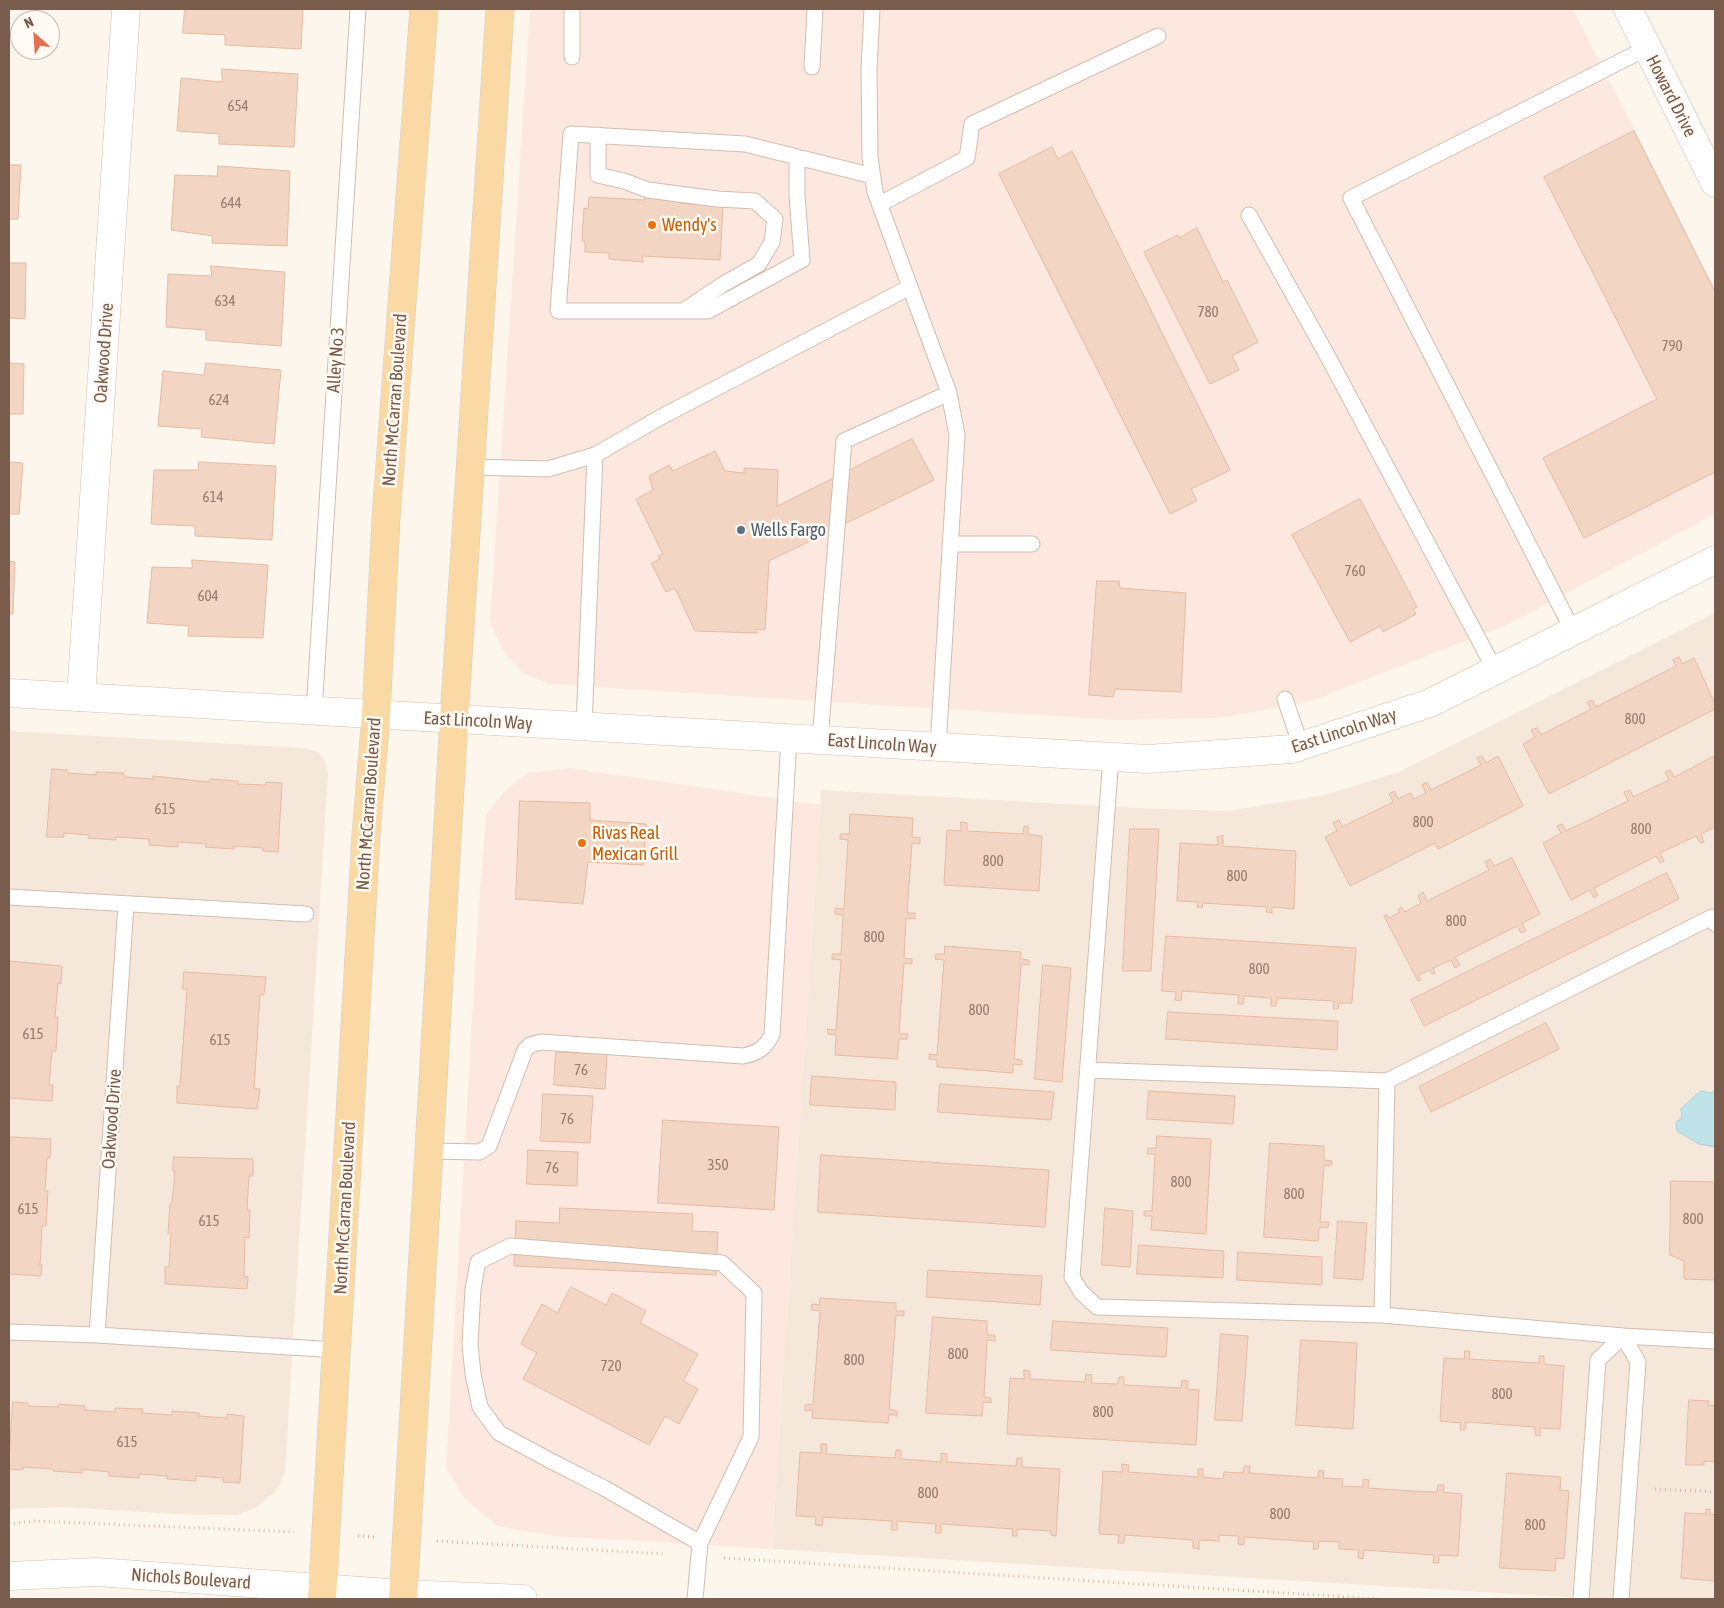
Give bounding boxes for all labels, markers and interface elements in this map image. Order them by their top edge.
north arrow [10,10,60,60]
text: N [22,13,36,31]
street label: Howard Drive [1641,51,1701,141]
house number: 654 [227,97,249,115]
house number: 644 [220,194,242,212]
place label: Wendy's [662,214,717,236]
marker: Wendy's [646,219,658,231]
house number: 634 [214,292,236,310]
street label: Oakwood Drive [90,302,118,404]
house number: 780 [1197,303,1219,321]
street label: North McCarran Boulevard [378,313,412,487]
street label: Alley No 3 [323,326,349,394]
house number: 790 [1661,337,1683,355]
house number: 624 [208,391,230,409]
house number: 614 [202,488,224,506]
place label: Wells Fargo [751,519,826,541]
marker: Wells Fargo [735,524,747,536]
house number: 760 [1344,562,1366,580]
house number: 604 [197,587,219,605]
street label: East Lincoln Way [1289,704,1399,758]
street label: East Lincoln Way [423,707,533,735]
house number: 800 [1624,710,1646,728]
street label: North McCarran Boulevard [352,717,386,891]
street label: East Lincoln Way [827,729,937,759]
house number: 615 [154,800,176,818]
house number: 800 [1412,813,1434,831]
house number: 800 [1630,820,1652,838]
place label: Rivas Real Mexican Grill [592,822,678,864]
marker: Rivas Real Mexican Grill [576,837,588,849]
house number: 800 [982,852,1004,870]
house number: 800 [1226,867,1248,885]
house number: 800 [1445,912,1467,930]
house number: 800 [863,928,885,946]
house number: 800 [1248,960,1270,978]
house number: 800 [968,1001,990,1019]
house number: 615 [22,1025,44,1043]
house number: 615 [209,1031,231,1049]
house number: 76 [574,1061,588,1079]
street label: Oakwood Drive [98,1068,126,1170]
house number: 76 [560,1110,574,1128]
street label: North McCarran Boulevard [330,1121,360,1295]
house number: 350 [707,1156,729,1174]
house number: 76 [545,1159,559,1177]
house number: 800 [1170,1173,1192,1191]
house number: 800 [1283,1185,1305,1203]
house number: 615 [17,1200,39,1218]
house number: 800 [1682,1210,1704,1228]
house number: 615 [198,1212,220,1230]
house number: 800 [947,1345,969,1363]
house number: 800 [843,1351,865,1369]
house number: 720 [600,1357,622,1375]
house number: 800 [1491,1385,1513,1403]
house number: 800 [1092,1403,1114,1421]
house number: 615 [116,1433,138,1451]
house number: 800 [917,1484,939,1502]
house number: 800 [1269,1505,1291,1523]
house number: 800 [1524,1516,1546,1534]
street label: Nichols Boulevard [130,1564,252,1594]

